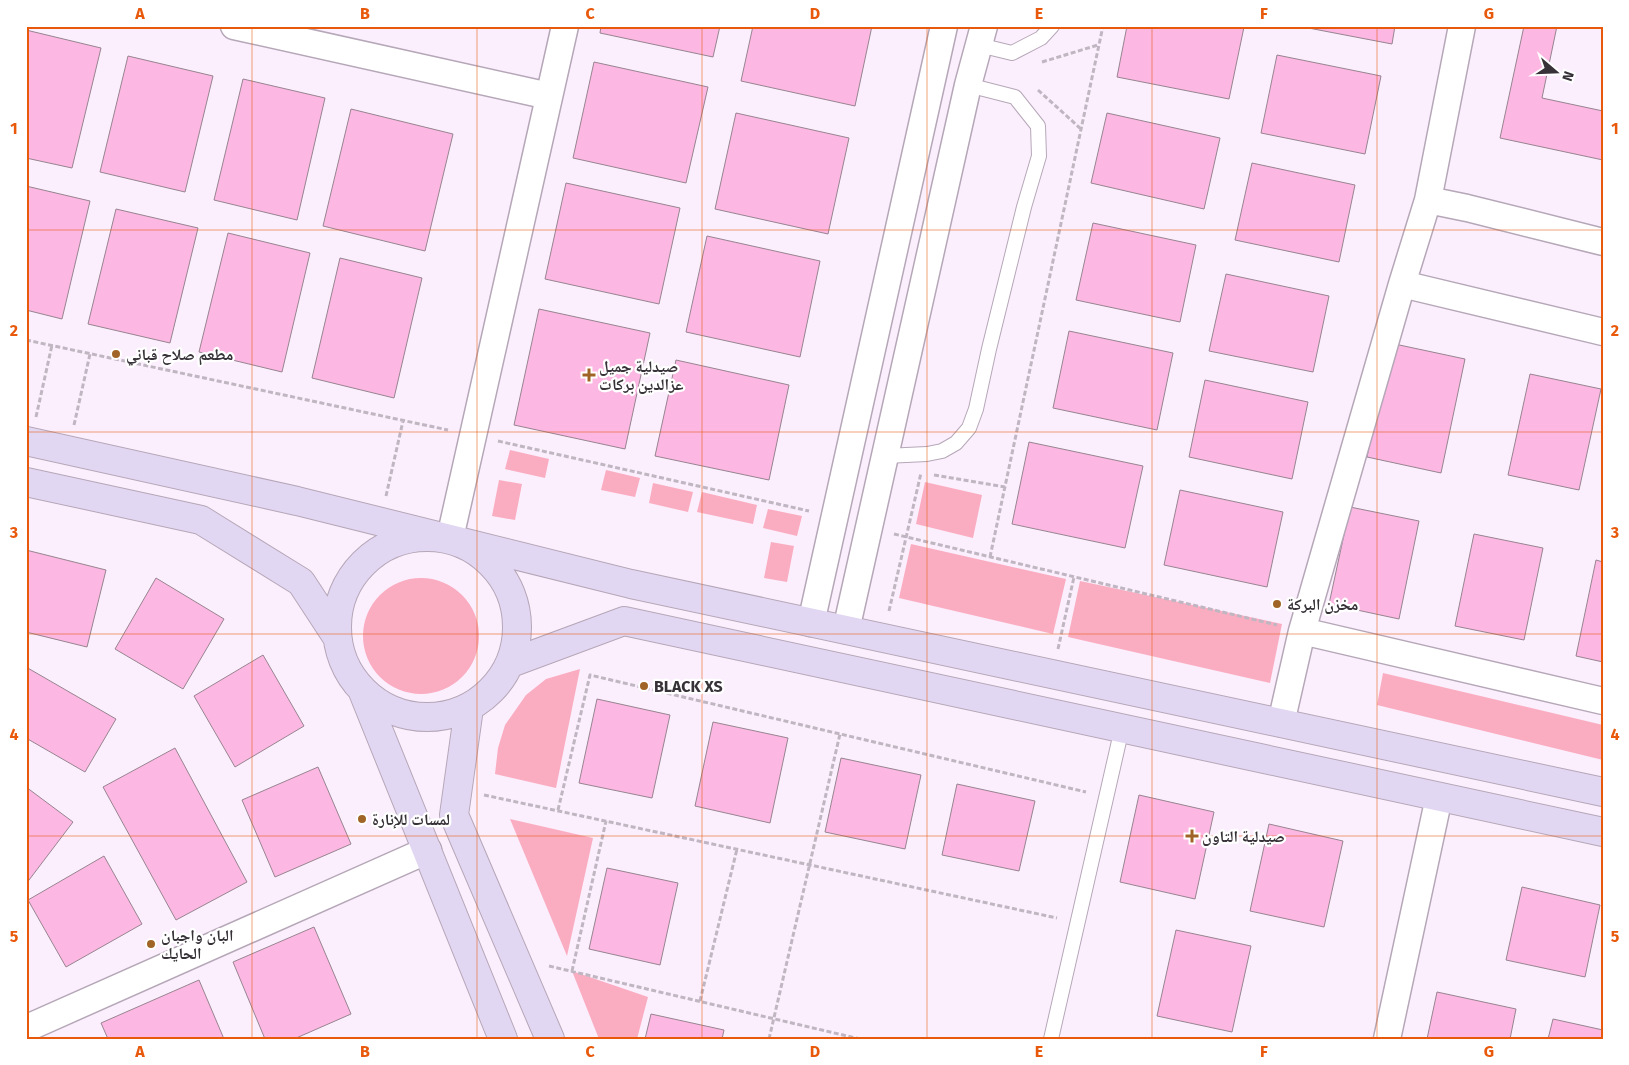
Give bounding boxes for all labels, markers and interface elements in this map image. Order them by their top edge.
text: A [134,4,145,23]
text: B [360,4,370,23]
text: C [585,4,595,23]
text: D [810,4,820,23]
text: E [1035,4,1043,23]
text: F [1260,4,1268,23]
text: G [1484,4,1494,23]
north arrow [1532,48,1582,98]
text: N [1558,69,1577,83]
text: 1 [10,119,18,138]
text: 1 [1611,119,1619,138]
text: 2 [10,321,18,340]
text: 2 [1611,321,1619,340]
place label: مطعم صلاح قباني [126,345,233,366]
marker: مطعم صلاح قباني [110,348,122,360]
place label: صيدلية جميل عزالدين بركات [599,357,684,394]
marker: صيدلية جميل عزالدين بركات [583,369,595,381]
text: 3 [9,523,18,542]
text: 3 [1610,523,1619,542]
place label: مخزن البركة [1287,595,1358,614]
marker: مخزن البركة [1271,598,1283,610]
place label: BLACK XS [654,677,723,696]
marker: BLACK XS [638,680,650,692]
text: 4 [9,725,19,744]
text: 4 [1610,725,1620,744]
place label: لمسات للإنارة [372,810,450,829]
marker: لمسات للإنارة [356,813,368,825]
place label: صيدلية التاون [1202,827,1285,846]
marker: صيدلية التاون [1186,830,1198,842]
place label: البان واجبان الحايك [161,926,234,963]
text: 5 [10,927,19,946]
text: 5 [1611,927,1620,946]
marker: البان واجبان الحايك [145,938,157,950]
text: A [134,1042,145,1061]
text: B [360,1042,370,1061]
text: C [585,1042,595,1061]
text: D [810,1042,820,1061]
text: E [1035,1042,1043,1061]
text: F [1260,1042,1268,1061]
text: G [1484,1042,1494,1061]

